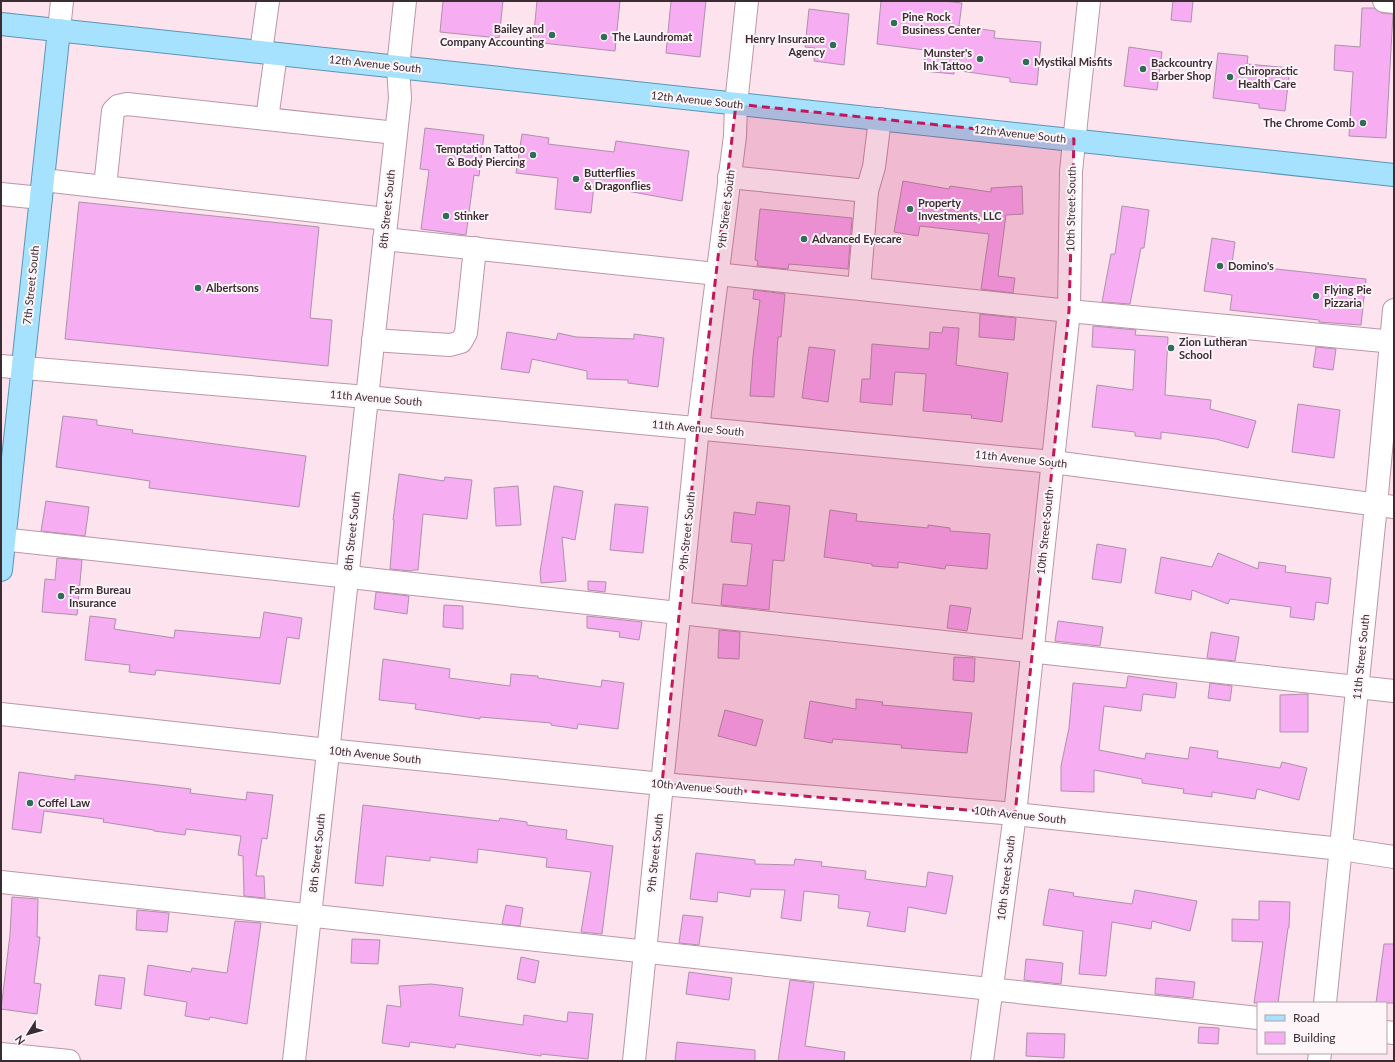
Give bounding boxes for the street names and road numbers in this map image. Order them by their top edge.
street label: 12th Avenue South [328,52,422,75]
street label: 12th Avenue South [650,88,744,111]
street label: 12th Avenue South [973,122,1067,145]
street label: 10th Street South [1063,166,1078,252]
street label: 8th Street South [376,169,397,249]
street label: 9th Street South [714,169,737,249]
street label: 7th Street South [20,245,41,325]
street label: 11th Avenue South [329,387,423,408]
street label: 11th Avenue South [651,417,745,438]
street label: 11th Avenue South [974,447,1068,470]
street label: 10th Street South [1034,489,1055,575]
street label: 8th Street South [341,491,362,571]
street label: 9th Street South [676,491,697,571]
street label: 11th Street South [1350,614,1371,700]
street label: 10th Avenue South [328,743,422,766]
street label: 10th Avenue South [650,776,744,797]
street label: 10th Avenue South [973,803,1067,826]
street label: 8th Street South [306,813,327,893]
street label: 9th Street South [644,813,665,893]
street label: 10th Street South [994,835,1017,921]

